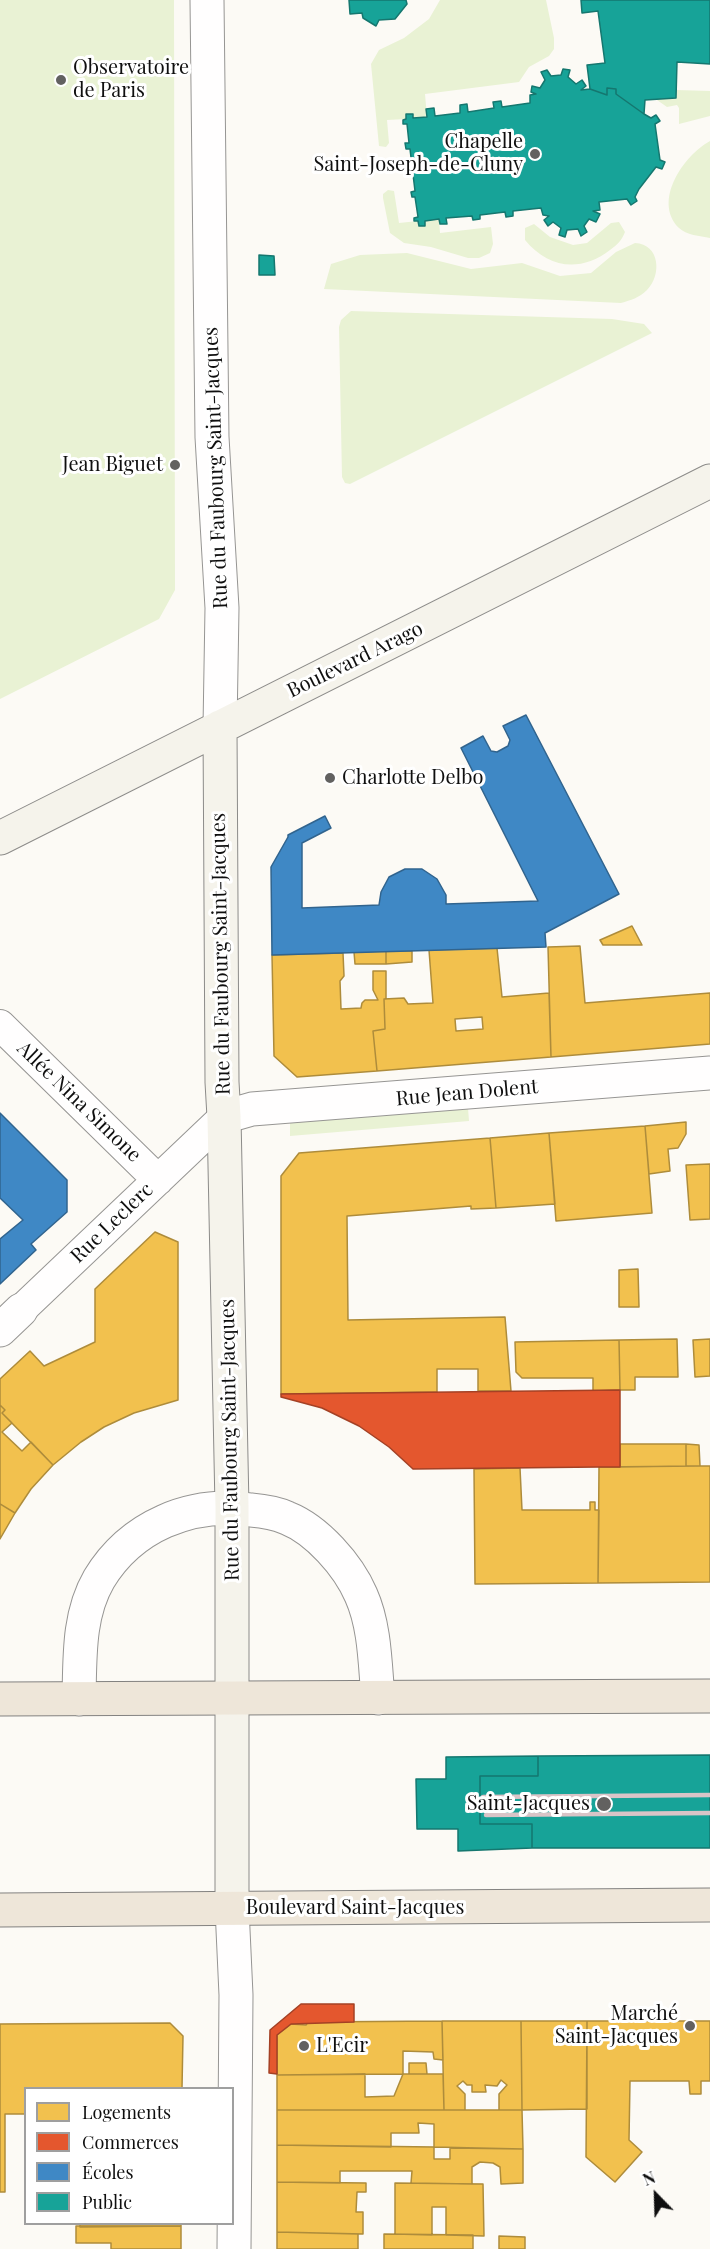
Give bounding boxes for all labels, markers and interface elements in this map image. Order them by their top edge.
place label: Observatoire de Paris [73,56,189,103]
marker: Observatoire de Paris [54,73,68,87]
place label: Chapelle Saint-Joseph-de-Cluny [313,130,523,177]
marker: Chapelle Saint-Joseph-de-Cluny [528,147,542,161]
street label: Rue du Faubourg Saint-Jacques [199,327,233,609]
place label: Jean Biguet [62,453,163,477]
marker: Jean Biguet [168,458,182,472]
street label: Boulevard Arago [283,617,427,703]
place label: Charlotte Delbo [342,766,483,790]
marker: Charlotte Delbo [323,771,337,785]
street label: Rue du Faubourg Saint-Jacques [207,813,235,1095]
street label: Allée Nina Simone [12,1037,146,1167]
street label: Rue Jean Dolent [395,1075,539,1111]
street label: Rue Leclerc [66,1178,158,1268]
street label: Rue du Faubourg Saint-Jacques [216,1299,244,1581]
place label: Saint-Jacques [467,1792,590,1816]
marker: Saint-Jacques [595,1795,613,1813]
street label: Boulevard Saint-Jacques [246,1896,464,1920]
place label: Marché Saint-Jacques [555,2002,678,2049]
marker: Marché Saint-Jacques [683,2019,697,2033]
place label: L'Ecir [316,2034,368,2058]
marker: L'Ecir [297,2039,311,2053]
legend [24,2087,234,2225]
text: Logements [82,2100,171,2124]
text: Commerces [82,2130,179,2154]
text: Écoles [82,2160,134,2184]
north arrow [626,2165,686,2225]
text: N [639,2166,658,2190]
text: Public [82,2190,132,2214]

